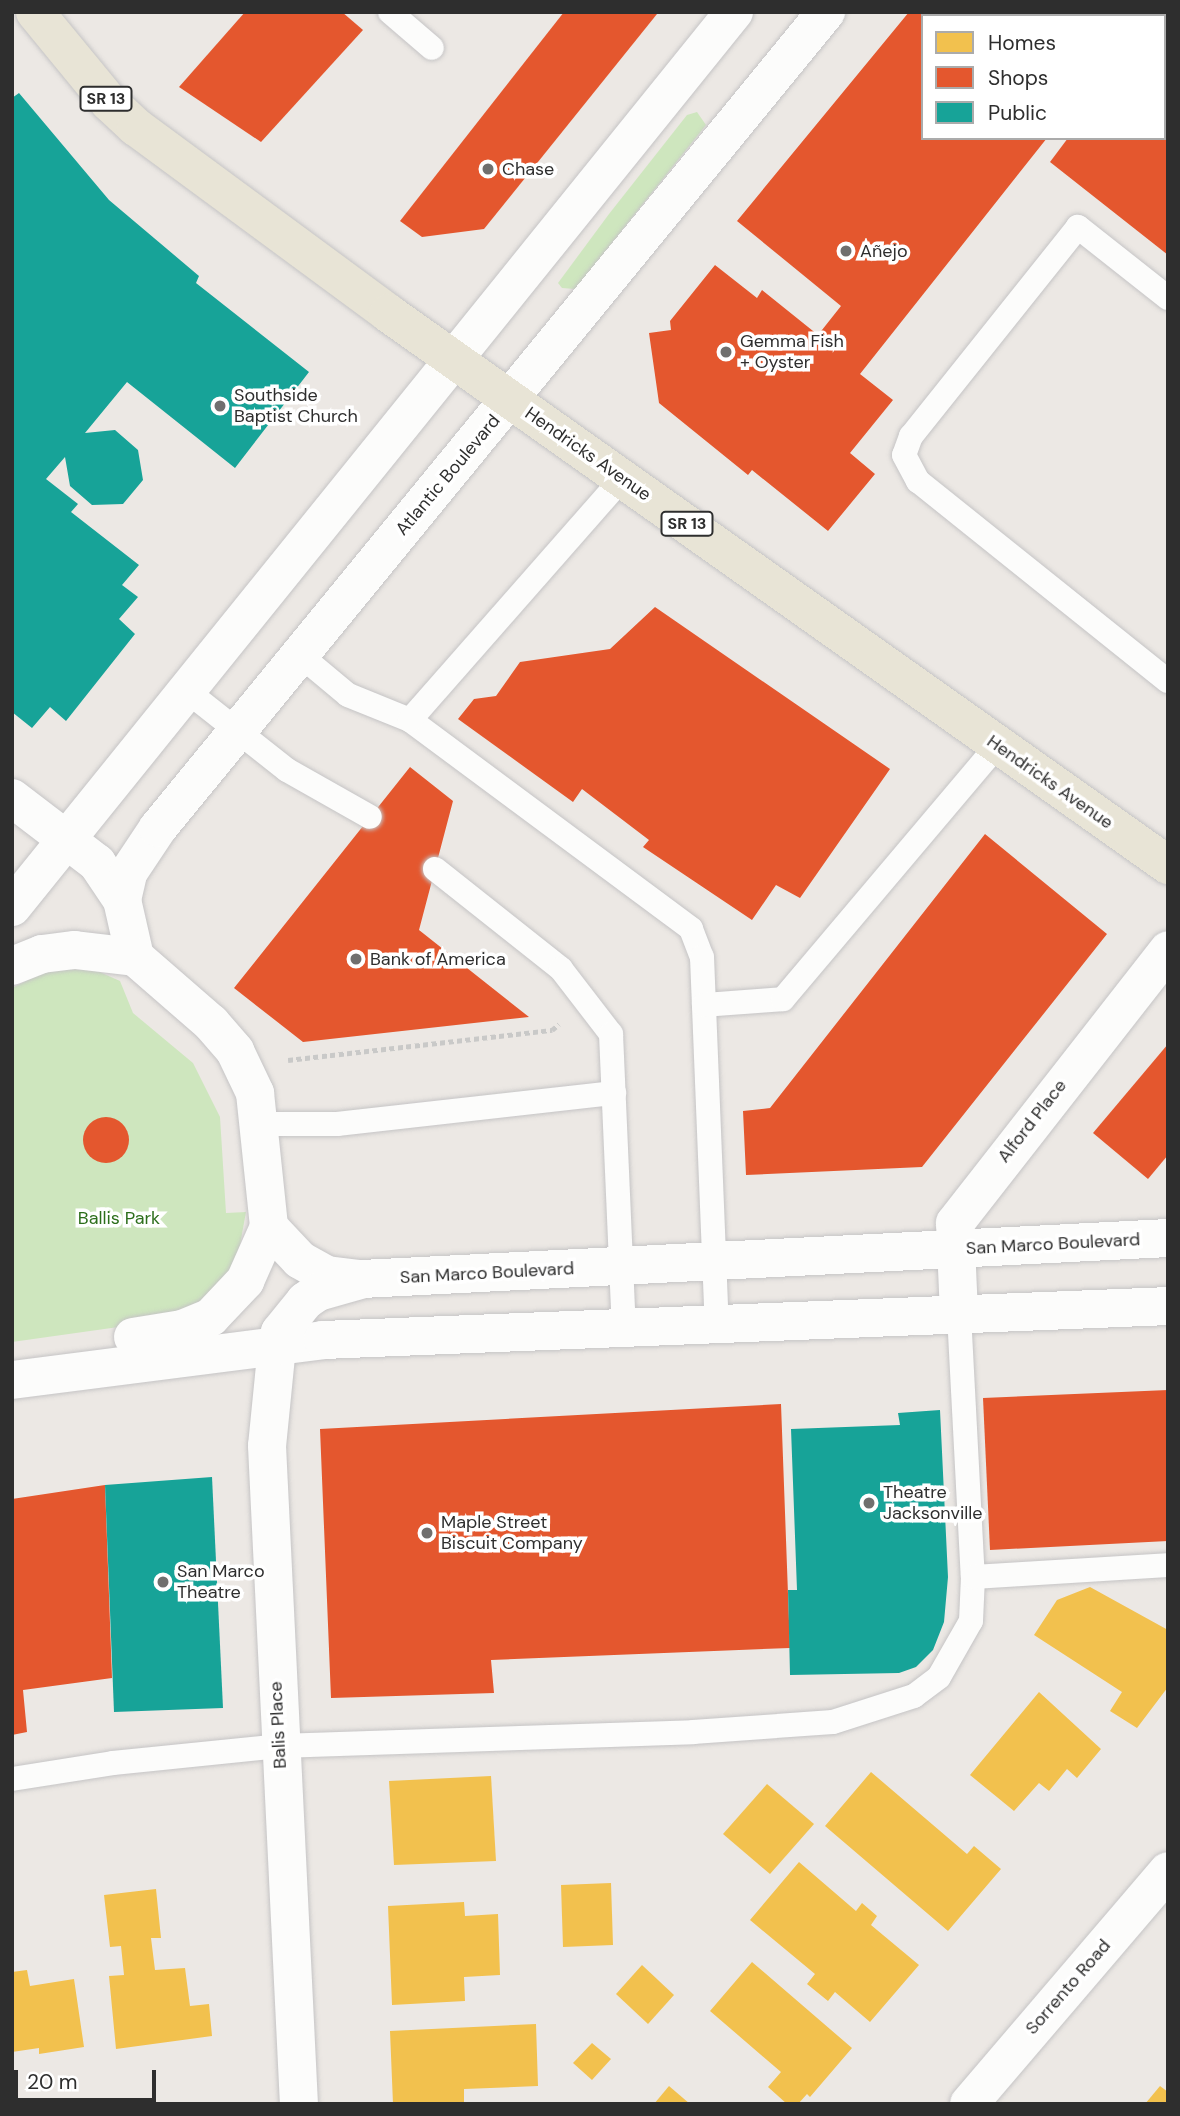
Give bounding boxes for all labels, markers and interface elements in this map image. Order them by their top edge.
legend [921,14,1166,140]
text: Homes [988,29,1056,57]
text: Shops [988,64,1048,92]
road number: SR 13 [78,86,134,111]
text: Public [988,99,1047,127]
place label: Chase [502,158,554,180]
marker: Chase [480,161,496,177]
place label: Añejo [860,240,908,262]
marker: Añejo [838,243,854,259]
place label: Gemma Fish + Oyster [740,331,844,374]
marker: Gemma Fish + Oyster [718,344,734,360]
place label: Southside Baptist Church [234,385,358,428]
marker: Southside Baptist Church [212,398,228,414]
street label: Hendricks Avenue [521,402,655,506]
street label: Atlantic Boulevard [391,410,505,540]
road number: SR 13 [659,512,715,537]
street label: Hendricks Avenue [983,730,1117,834]
place label: Bank of America [370,948,506,970]
marker: Bank of America [348,951,364,967]
street label: Alford Place [993,1075,1071,1167]
park label: Ballis Park [78,1207,160,1229]
street label: San Marco Boulevard [965,1229,1141,1259]
street label: San Marco Boulevard [399,1258,575,1288]
place label: Theatre Jacksonville [883,1482,983,1524]
marker: Theatre Jacksonville [861,1495,877,1511]
place label: Maple Street Biscuit Company [441,1512,583,1554]
marker: Maple Street Biscuit Company [419,1525,435,1541]
place label: San Marco Theatre [177,1561,265,1604]
marker: San Marco Theatre [155,1574,171,1590]
street label: Balis Place [265,1681,291,1769]
street label: Sorrento Road [1021,1935,1115,2039]
scale bar [18,2056,159,2100]
text: 20 m [27,2068,78,2096]

